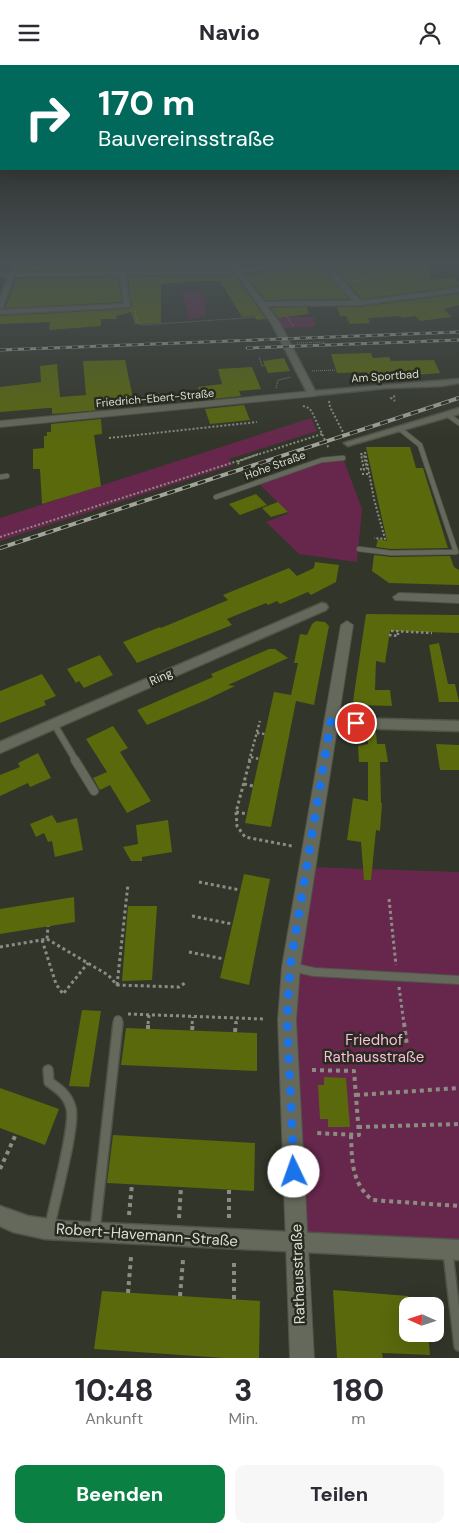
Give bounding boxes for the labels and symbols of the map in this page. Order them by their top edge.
street label: Am Sportbad [351,367,419,385]
street label: Friedrich-Ebert-Straße [95,386,215,410]
street label: Hohe Straße [243,448,307,482]
street label: Ring [147,665,175,689]
pin [335,702,377,744]
park label: Friedhof Rathausstraße [324,1030,424,1067]
position arrow [267,1145,319,1197]
street label: Robert-Havemann-Straße [55,1219,239,1251]
street label: Rathausstraße [286,1223,310,1325]
north arrow [399,1297,444,1343]

